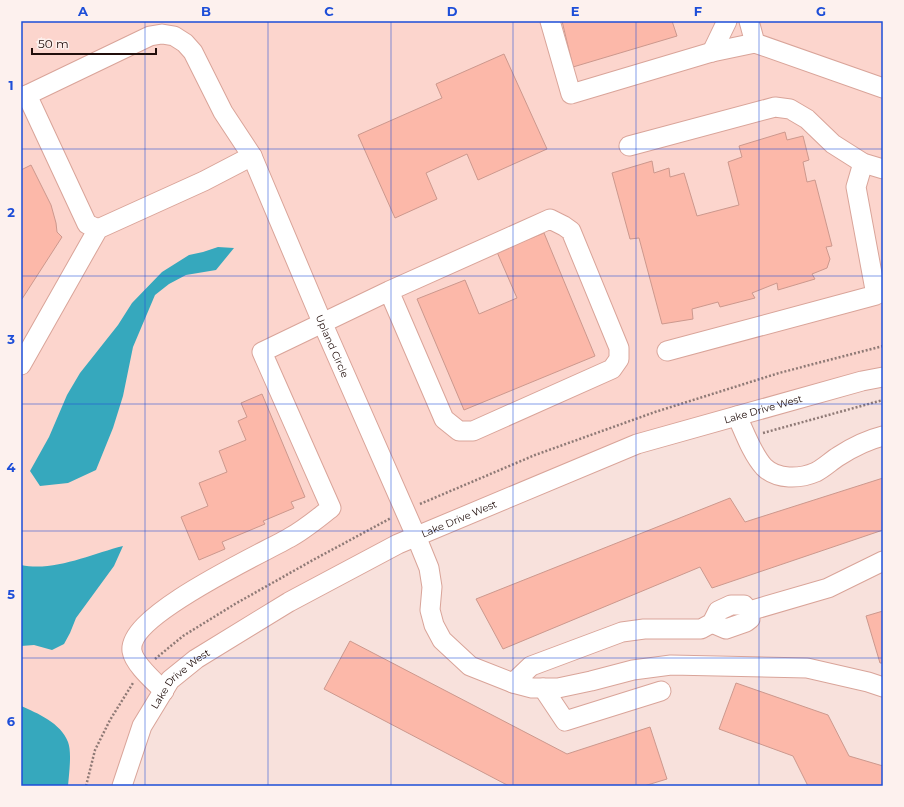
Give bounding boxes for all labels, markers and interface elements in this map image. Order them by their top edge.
text: A [77,3,89,19]
text: B [201,3,211,19]
text: C [324,3,334,19]
text: D [447,3,458,19]
text: E [571,3,580,19]
text: F [694,3,702,19]
text: G [816,3,826,19]
scale bar [32,30,156,56]
text: 50 m [38,36,69,51]
text: 1 [8,77,14,93]
text: 2 [7,204,15,220]
street label: Upland Circle [313,313,352,380]
text: 3 [6,331,15,347]
street label: Lake Drive West [722,392,804,426]
text: 4 [7,459,16,475]
street label: Lake Drive West [419,497,499,540]
text: 5 [7,586,15,602]
street label: Lake Drive West [148,646,212,711]
text: 6 [7,713,16,729]

